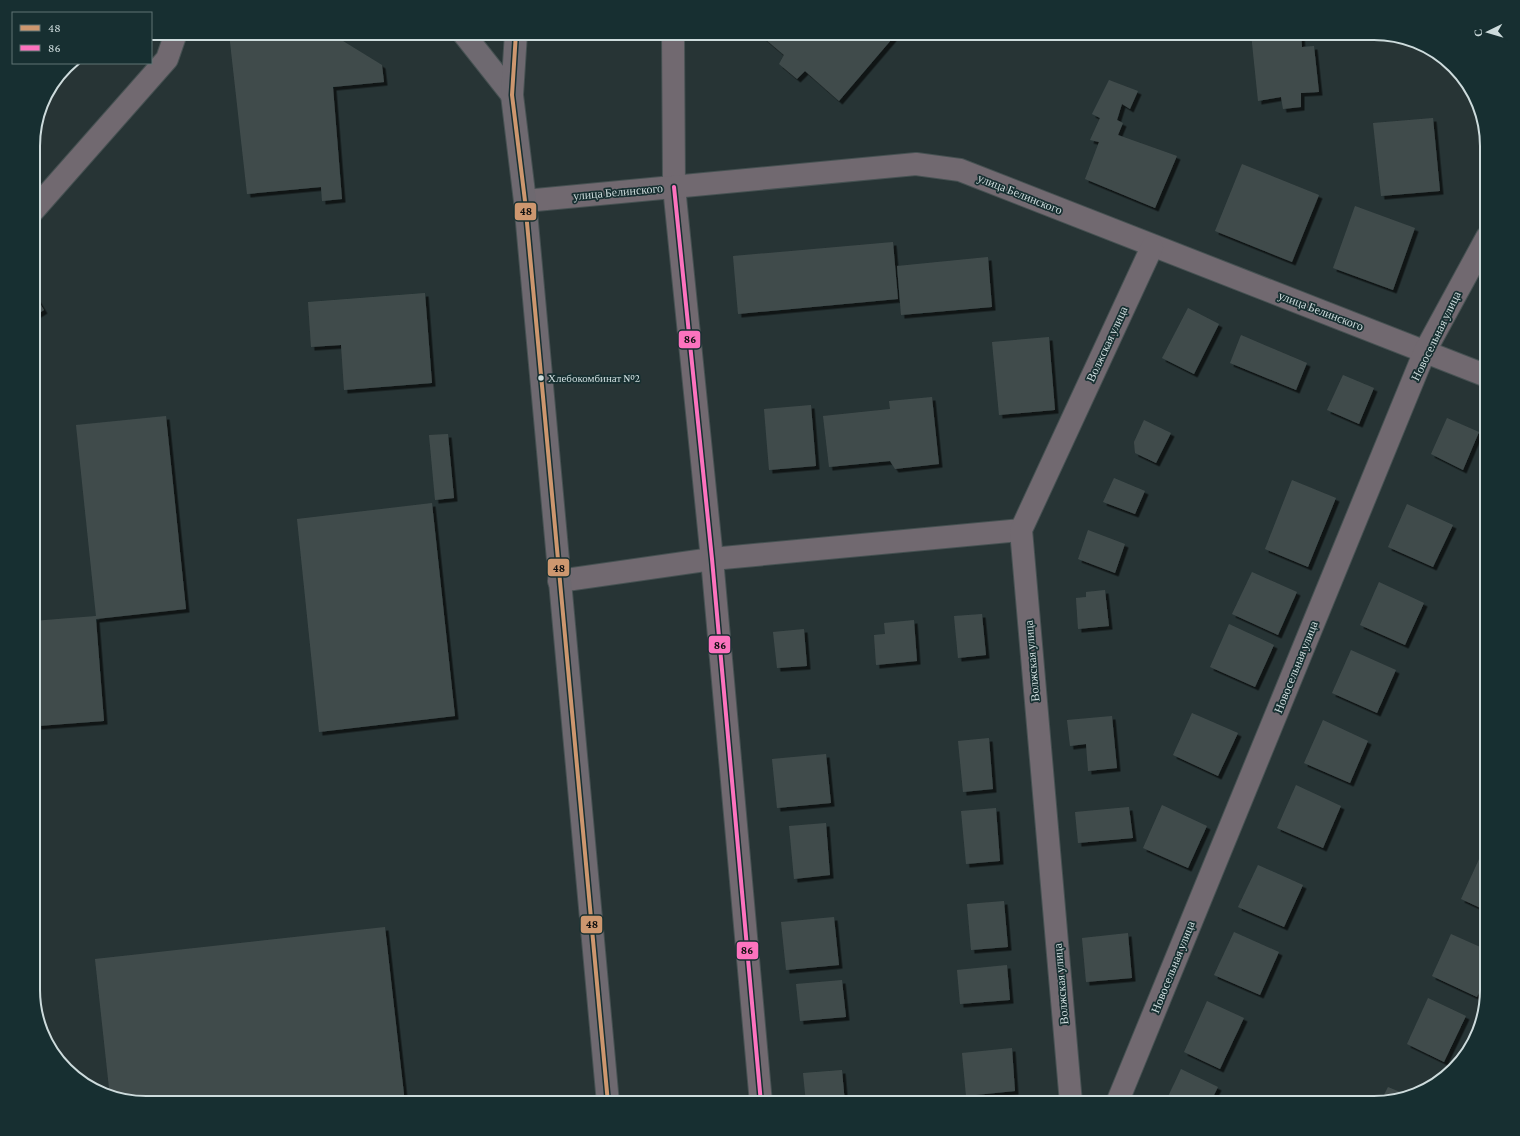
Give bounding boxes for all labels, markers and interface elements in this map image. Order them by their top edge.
legend [12,12,152,64]
north arrow [1468,12,1508,52]
text: 48 [48,21,61,35]
text: С [1472,28,1484,37]
text: 86 [48,41,61,55]
street label: улица Белинского [976,171,1064,217]
street label: улица Белинского [573,181,663,203]
line badge: 48 [514,202,537,221]
text: 48 [520,205,532,217]
street label: улица Белинского [1276,288,1366,334]
street label: Новосельная улица [1408,288,1464,383]
street label: Волжская улица [1083,303,1131,384]
line badge: 86 [678,330,701,349]
text: 86 [684,333,696,345]
place label: Хлебокомбинат №2 [548,372,640,384]
marker: Хлебокомбинат №2 [536,373,546,383]
line badge: 48 [547,558,570,577]
text: 48 [553,562,565,574]
street label: Новосельная улица [1271,618,1321,715]
street label: Волжская улица [1021,619,1043,702]
line badge: 86 [708,635,731,654]
text: 86 [714,639,726,651]
line badge: 48 [580,915,603,934]
text: 48 [586,918,598,930]
street label: Новосельная улица [1148,918,1198,1015]
line badge: 86 [736,941,759,960]
street label: Волжская улица [1050,942,1072,1025]
text: 86 [741,944,753,956]

